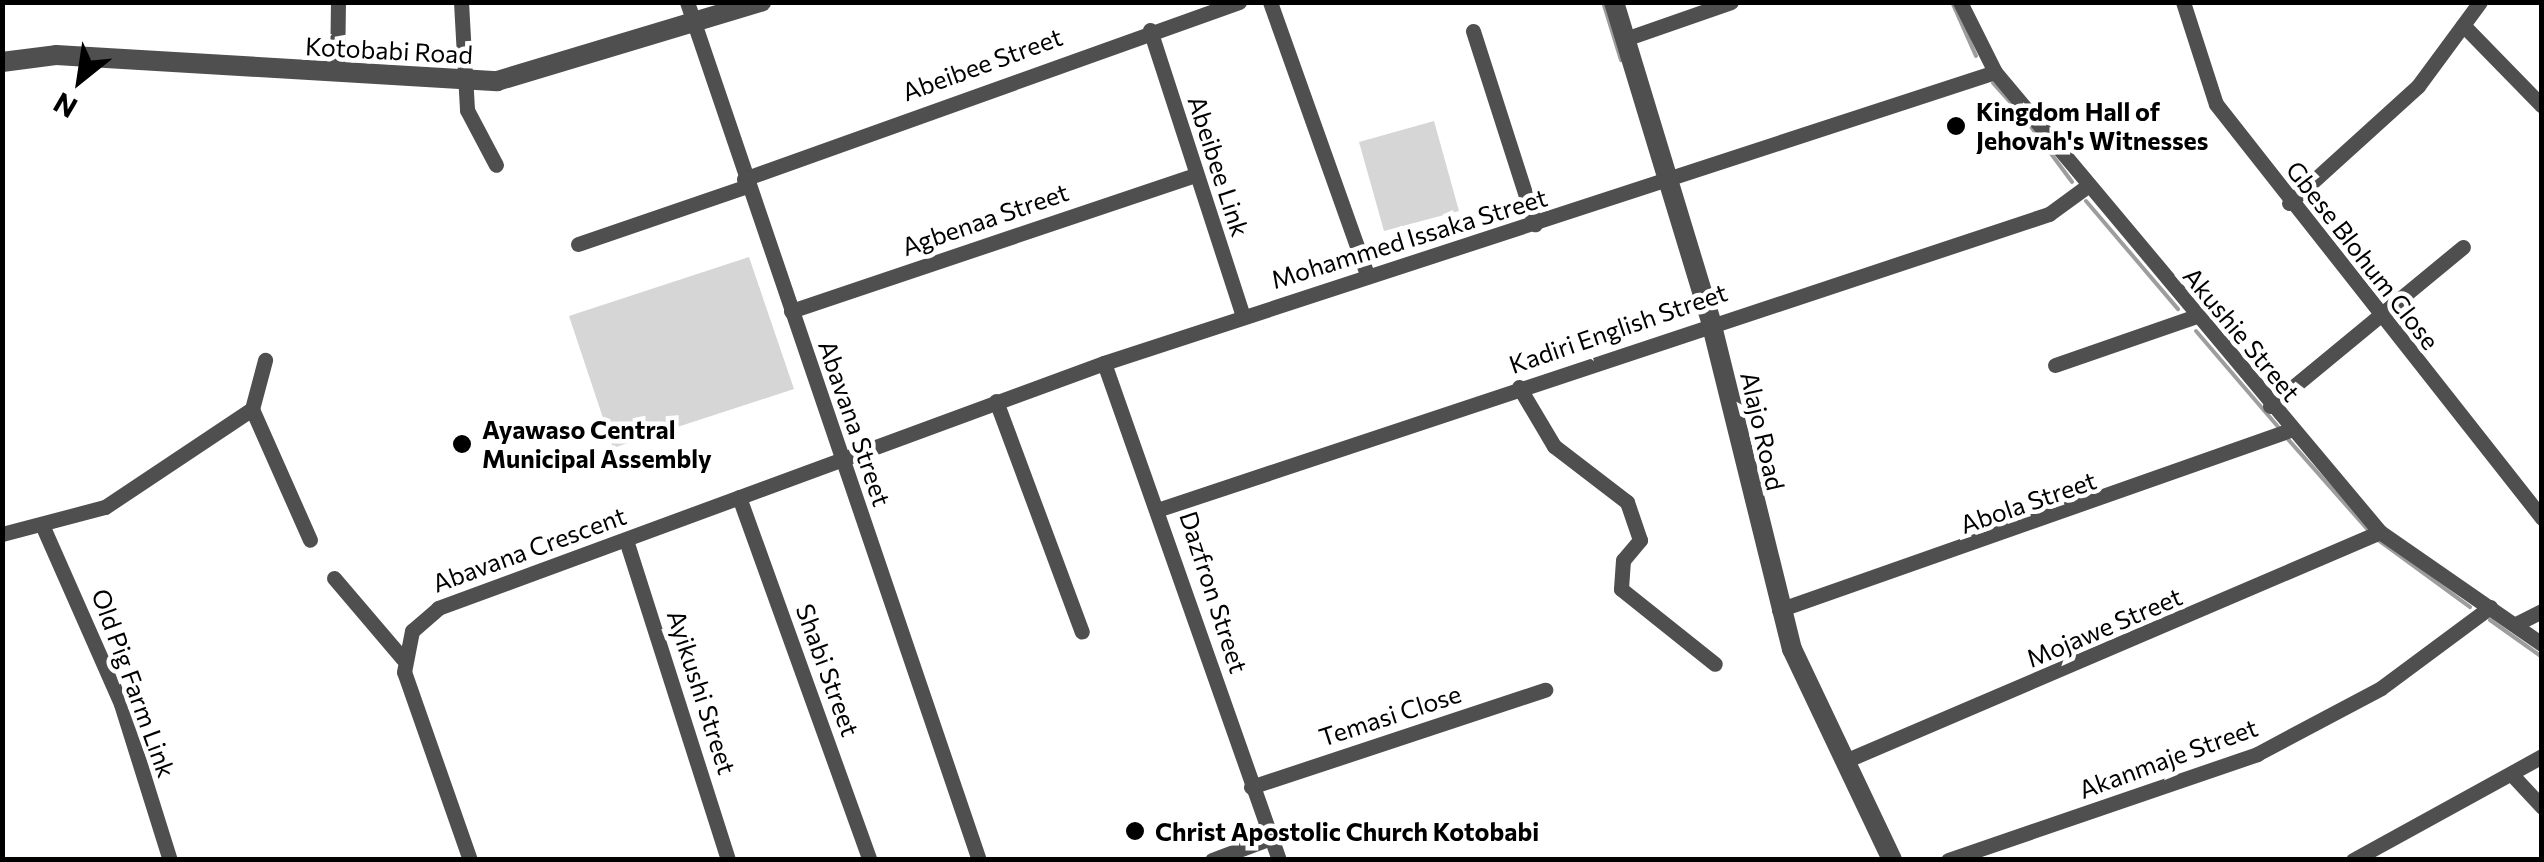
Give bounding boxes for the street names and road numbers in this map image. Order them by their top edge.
street label: Abeibee Street [898,21,1066,107]
street label: Kotobabi Road [304,31,474,69]
street label: Abeibee Link [1182,92,1256,240]
street label: Gbese Blohum Close [2280,155,2446,355]
street label: Agbenaa Street [898,176,1072,262]
street label: Mohammed Issaka Street [1267,182,1551,294]
street label: Akushie Street [2177,261,2307,407]
street label: Kadiri English Street [1505,277,1731,379]
street label: Abavana Street [813,336,897,510]
street label: Alajo Road [1735,369,1791,493]
street label: Abola Street [1956,465,2100,539]
street label: Abavana Crescent [428,500,630,598]
street label: Dazfron Street [1174,507,1254,677]
street label: Mojawe Street [2022,581,2186,673]
street label: Old Pig Farm Link [86,585,182,781]
street label: Shabi Street [790,600,866,740]
street label: Ayikushi Street [661,606,743,778]
street label: Temasi Close [1315,678,1465,752]
street label: Akanmaje Street [2074,712,2262,804]

